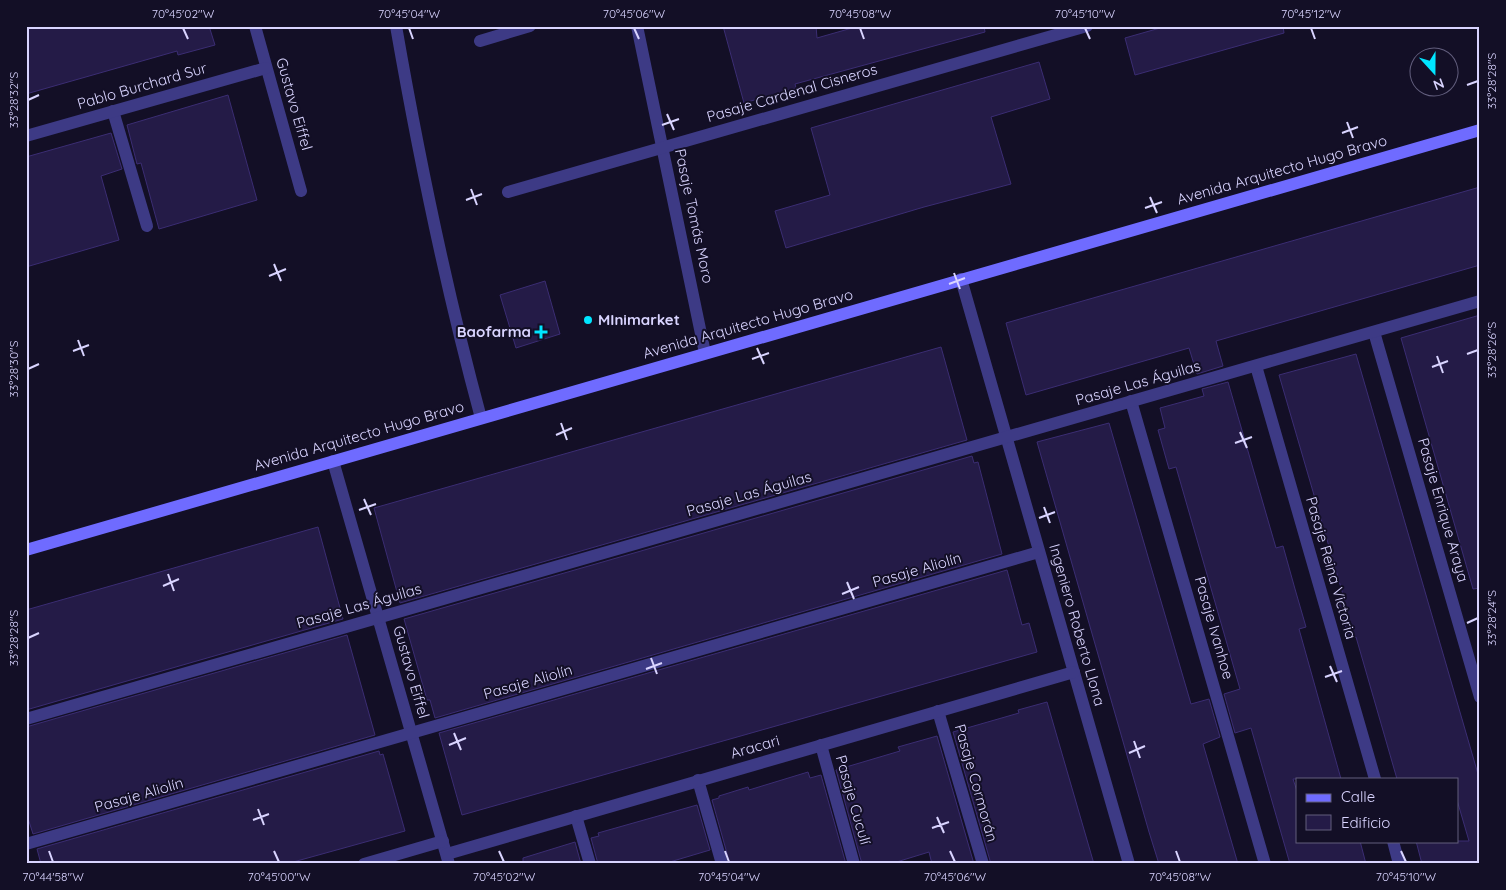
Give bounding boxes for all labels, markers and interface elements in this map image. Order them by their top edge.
text: 70°45'02"W [152,6,215,21]
text: 70°45'04"W [378,6,441,21]
text: 70°45'06"W [603,6,666,21]
text: 70°45'08"W [829,6,892,21]
text: 70°45'10"W [1055,6,1116,21]
text: 70°45'12"W [1281,6,1341,21]
north arrow [1408,48,1458,98]
text: 33°28'28"S [1484,53,1499,109]
street label: Gustavo Eiffel [272,55,317,152]
street label: Pablo Burchard Sur [75,58,209,113]
street label: Pasaje Cardenal Cisneros [704,59,879,126]
text: 33°28'32"S [6,72,21,128]
text: N [1431,74,1447,94]
street label: Avenida Arquitecto Hugo Bravo [1175,130,1389,209]
street label: Pasaje Tomás Moro [671,147,718,285]
street label: Avenida Arquitecto Hugo Bravo [641,284,855,363]
place label: MInimarket [598,310,680,329]
marker: MInimarket [582,314,594,326]
place label: Baofarma [457,322,531,341]
text: 33°28'26"S [1484,322,1499,378]
marker: Baofarma [535,326,547,338]
text: 33°28'30"S [6,340,21,397]
street label: Pasaje Las Águilas [1073,356,1203,409]
street label: Avenida Arquitecto Hugo Bravo [252,396,466,475]
street label: Pasaje Enrique Araya [1414,436,1473,584]
street label: Pasaje Las Águilas [684,467,814,520]
street label: Pasaje Reina Victoria [1302,494,1361,641]
street label: Ingeniero Roberto Llona [1045,542,1110,708]
street label: Pasaje Aliolín [870,548,963,591]
street label: Pasaje Ivanhoe [1191,574,1238,682]
street label: Pasaje Las Águilas [294,579,424,632]
text: 33°28'24"S [1484,590,1499,646]
text: 33°28'28"S [6,610,21,666]
street label: Gustavo Eiffel [389,623,434,720]
street label: Pasaje Aliolín [481,660,574,703]
street label: Pasaje Cormorán [951,722,1002,844]
street label: Aracari [728,730,782,763]
street label: Pasaje Cuculí [832,753,876,848]
street label: Pasaje Aliolín [92,773,185,816]
legend [1296,778,1458,842]
text: Calle [1341,787,1375,806]
text: Edificio [1341,813,1390,832]
text: 70°44'58"W [22,869,84,884]
text: 70°45'00"W [247,869,311,884]
text: 70°45'02"W [473,869,536,884]
text: 70°45'04"W [698,869,761,884]
text: 70°45'06"W [924,869,987,884]
text: 70°45'08"W [1149,869,1212,884]
text: 70°45'10"W [1376,869,1437,884]

